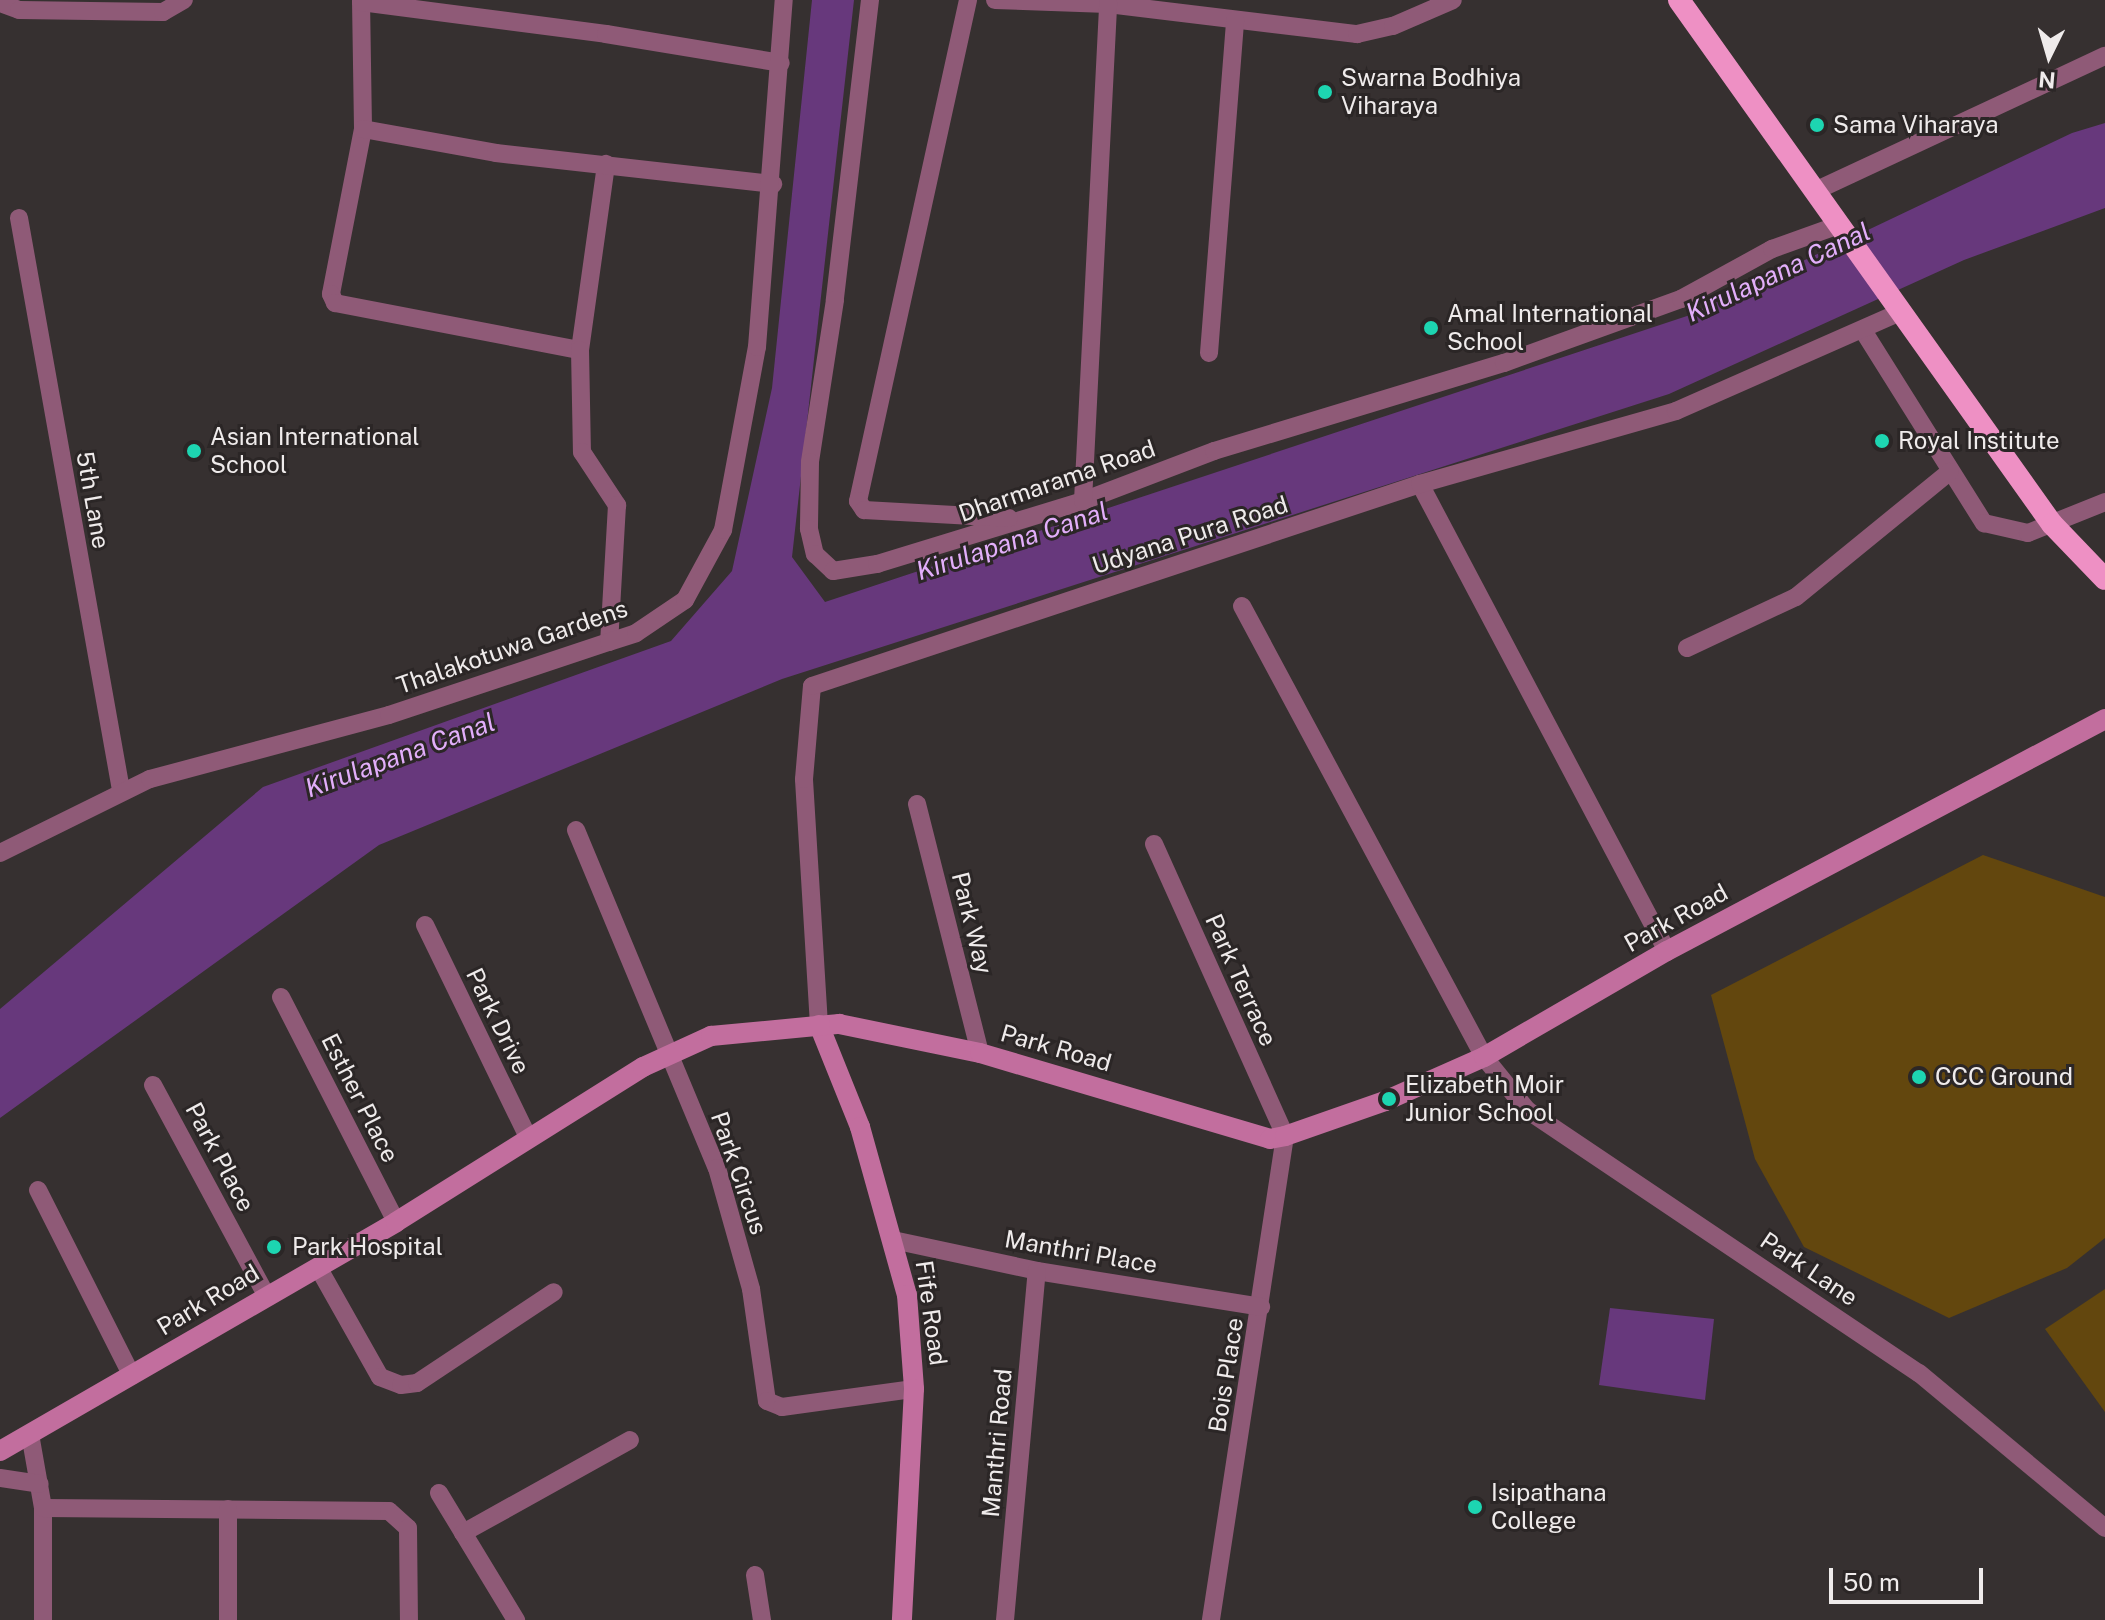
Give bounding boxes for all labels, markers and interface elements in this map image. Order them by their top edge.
north arrow [2009,16,2089,96]
place label: Swarna Bodhiya Viharaya [1341,64,1521,120]
text: N [2037,66,2057,94]
marker: Swarna Bodhiya Viharaya [1316,83,1334,101]
place label: Sama Viharaya [1833,111,1999,139]
marker: Sama Viharaya [1808,116,1826,134]
water label: Kirulapana Canal [1681,216,1875,328]
place label: Amal International School [1447,300,1653,356]
marker: Amal International School [1422,319,1440,337]
place label: Asian International School [210,423,420,479]
place label: Royal Institute [1898,427,2060,455]
marker: Royal Institute [1873,432,1891,450]
street label: Dharmarama Road [955,434,1159,528]
marker: Asian International School [185,442,203,460]
street label: 5th Lane [70,449,116,551]
street label: Udyana Pura Road [1089,490,1291,580]
water label: Kirulapana Canal [912,495,1112,587]
street label: Thalakotuwa Gardens [393,594,631,700]
water label: Kirulapana Canal [301,706,499,804]
street label: Park Way [945,869,999,977]
street label: Park Road [1619,878,1733,958]
street label: Park Terrace [1199,910,1283,1050]
street label: Park Drive [460,963,536,1079]
street label: Park Road [997,1018,1115,1078]
street label: Esther Place [315,1029,405,1167]
place label: CCC Ground [1935,1063,2073,1091]
marker: CCC Ground [1910,1068,1928,1086]
place label: Elizabeth Moir Junior School [1405,1071,1564,1127]
marker: Elizabeth Moir Junior School [1380,1090,1398,1108]
street label: Park Place [179,1098,261,1216]
street label: Park Circus [705,1108,773,1238]
street label: Manthri Place [1002,1224,1160,1280]
street label: Park Lane [1755,1226,1863,1312]
place label: Park Hospital [292,1233,443,1261]
marker: Park Hospital [263,1236,285,1258]
street label: Park Road [152,1258,264,1342]
street label: Fife Road [909,1259,953,1367]
street label: Bois Place [1203,1315,1249,1435]
street label: Manthri Road [976,1368,1018,1518]
place label: Isipathana College [1491,1479,1606,1535]
marker: Isipathana College [1466,1498,1484,1516]
scale bar [1833,1552,1987,1602]
text: 50 m [1843,1568,1900,1596]

